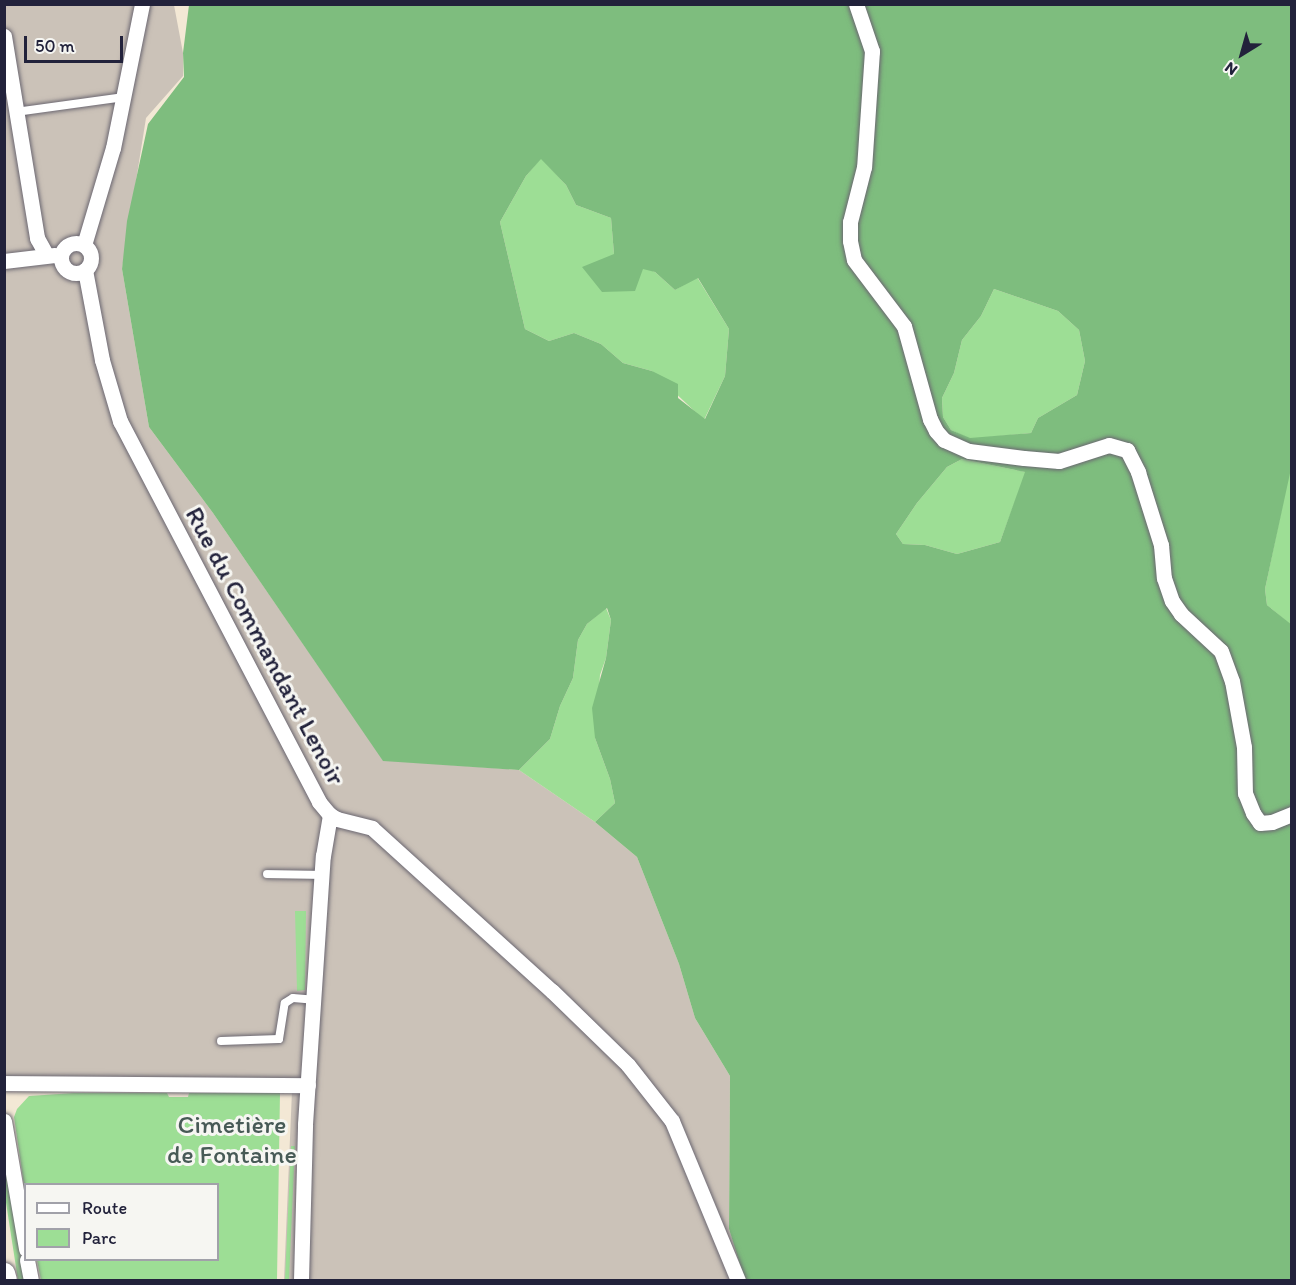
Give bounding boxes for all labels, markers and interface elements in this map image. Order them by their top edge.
scale bar [27,24,126,62]
north arrow [1212,24,1272,84]
text: 50 m [35,35,75,57]
text: N [1221,58,1241,80]
street label: Rue du Commandant Lenoir [178,502,352,790]
park label: Cimetière de Fontaine [167,1109,297,1170]
legend [24,1183,219,1261]
text: Route [82,1197,127,1219]
text: Parc [82,1227,116,1249]

